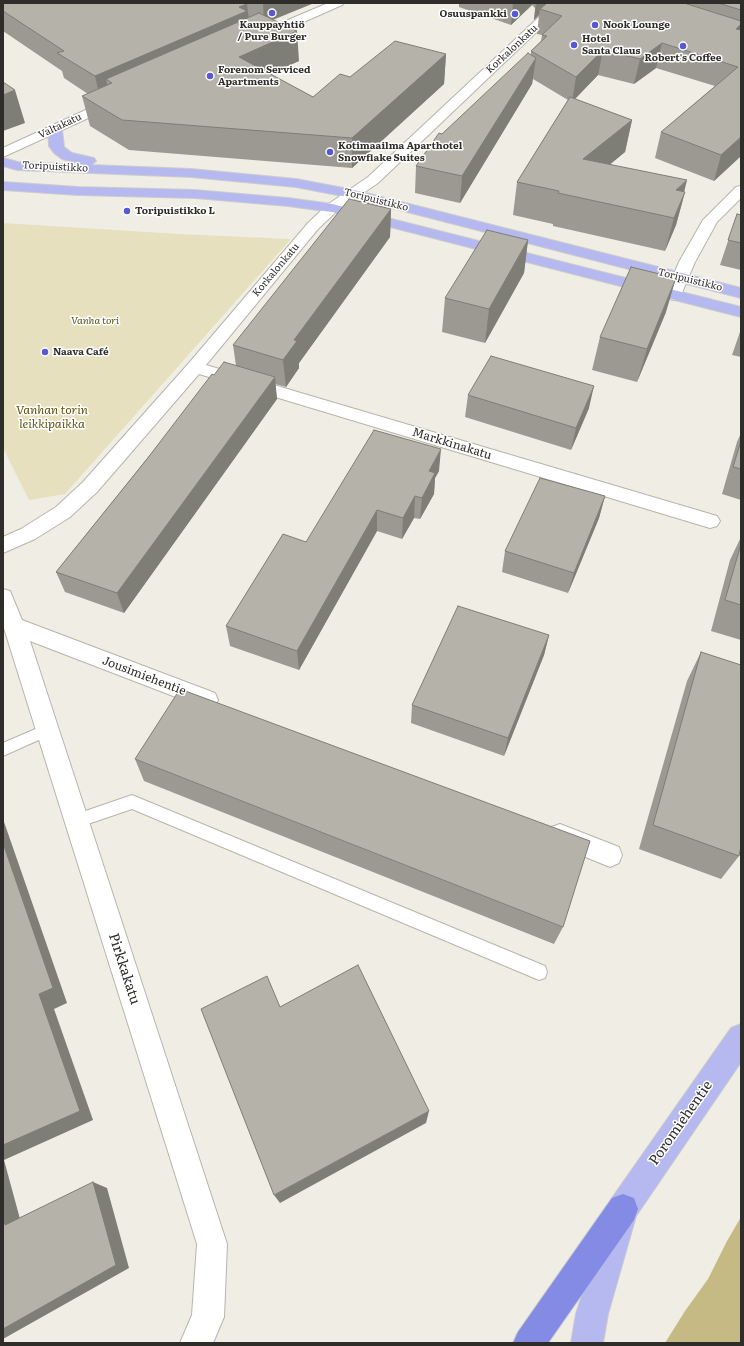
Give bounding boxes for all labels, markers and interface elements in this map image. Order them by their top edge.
marker: Kauppayhtiö / Pure Burger [267,8,277,18]
place label: Osuuspankki [440,8,507,20]
marker: Osuuspankki [510,9,520,19]
place label: Kauppayhtiö / Pure Burger [238,19,306,42]
place label: Nook Lounge [603,19,670,31]
marker: Nook Lounge [590,20,600,30]
street label: Korkalonkatu [484,22,540,76]
place label: Hotel Santa Claus [582,33,640,56]
marker: Hotel Santa Claus [569,40,579,50]
marker: Robert's Coffee [678,41,688,51]
place label: Robert's Coffee [645,52,721,64]
place label: Forenom Serviced Apartments [218,64,311,88]
marker: Forenom Serviced Apartments [205,71,215,81]
street label: Valtakatu [37,111,83,141]
place label: Kotimaailma Aparthotel Snowflake Suites [338,140,462,164]
marker: Kotimaailma Aparthotel Snowflake Suites [325,147,335,157]
street label: Toripuistikko [22,159,88,175]
street label: Toripuistikko [343,186,409,214]
place label: Toripuistikko L [135,205,215,217]
marker: Toripuistikko L [122,206,132,216]
street label: Korkalonkatu [250,241,302,299]
street label: Toripuistikko [657,266,723,294]
park label: Vanha tori [71,315,119,327]
place label: Naava Café [53,346,109,358]
marker: Naava Café [40,347,50,357]
park label: Vanhan torin leikkipaikka [16,403,88,431]
street label: Markkinakatu [411,425,493,463]
street label: Jousimiehentie [100,653,188,699]
street label: Pirkkakatu [105,931,143,1007]
street label: Poromiehentie [646,1078,716,1168]

